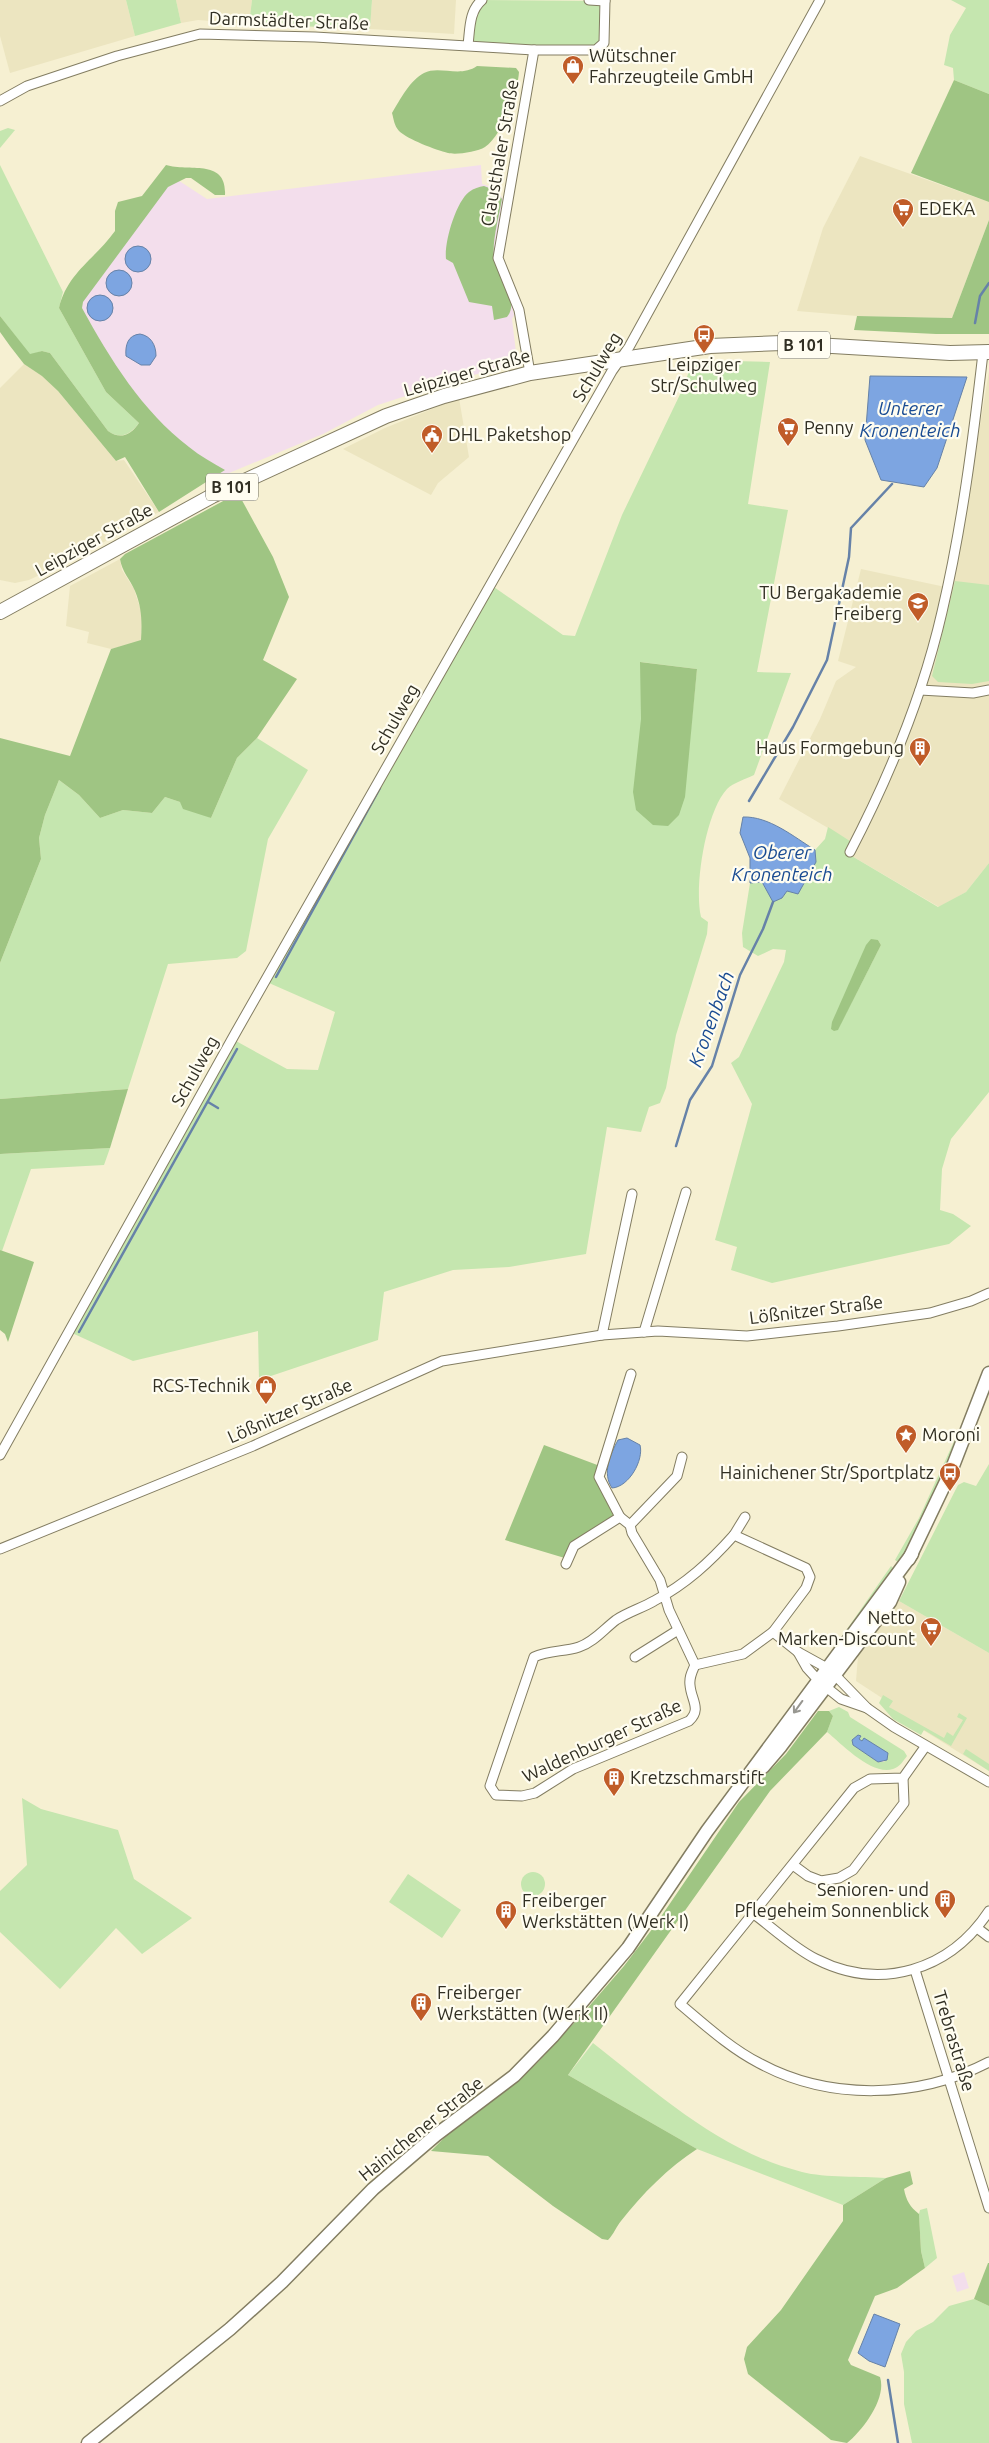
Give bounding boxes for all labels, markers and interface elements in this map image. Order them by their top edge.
street label: Darmstädter Straße [209,7,369,33]
place label: Wütschner Fahrzeugteile GmbH [589,45,754,86]
shop icon: Wütschner Fahrzeugteile GmbH [561,54,585,85]
street label: Clausthaler Straße [476,78,522,228]
supermarket icon: EDEKA [891,197,915,228]
place label: EDEKA [919,198,975,218]
bus stop icon: Leipziger Str/Schulweg [692,323,716,354]
street label: Schulweg [568,328,625,405]
road number: B 101 [778,332,830,358]
street label: Leipziger Straße [401,344,533,400]
place label: Leipziger Str/Schulweg [651,354,757,395]
water label: Unterer Kronenteich [859,397,961,441]
supermarket icon: Penny [776,416,800,447]
place label: Penny [804,417,854,437]
public building icon: DHL Paketshop [420,423,444,454]
place label: DHL Paketshop [448,424,571,444]
road number: B 101 [206,474,258,501]
street label: Leipziger Straße [31,499,156,580]
place label: TU Bergakademie Freiberg [759,582,902,623]
school or university icon: TU Bergakademie Freiberg [906,591,930,622]
street label: Schulweg [366,680,422,757]
building icon: Haus Formgebung [908,736,932,767]
place label: Haus Formgebung [756,737,904,757]
water label: Oberer Kronenteich [731,841,833,885]
water label: Kronenbach [684,968,738,1070]
street label: Schulweg [167,1032,222,1109]
street label: Lößnitzer Straße [748,1291,884,1327]
street label: Lößnitzer Straße [224,1374,355,1447]
shop icon: RCS-Technik [254,1374,278,1405]
place label: RCS-Technik [152,1375,250,1395]
place icon: Moroni [894,1423,918,1454]
place label: Moroni [922,1424,980,1444]
bus stop icon: Hainichener Str/Sportplatz [938,1461,962,1492]
place label: Hainichener Str/Sportplatz [720,1462,934,1482]
place label: Netto Marken-Discount [778,1607,915,1648]
supermarket icon: Netto Marken-Discount [919,1616,943,1647]
street label: Waldenburger Straße [519,1694,684,1786]
one-way arrow [793,1700,803,1714]
building icon: Kretzschmarstift [602,1766,626,1797]
place label: Kretzschmarstift [630,1767,764,1787]
place label: Senioren- und Pflegeheim Sonnenblick [734,1879,929,1920]
building icon: Senioren- und Pflegeheim Sonnenblick [933,1888,957,1919]
place label: Freiberger Werkstätten (Werk I) [522,1890,689,1932]
building icon: Freiberger Werkstätten (Werk I) [494,1899,518,1930]
place label: Freiberger Werkstätten (Werk II) [437,1982,609,2024]
street label: Trebrastraße [930,1988,980,2094]
building icon: Freiberger Werkstätten (Werk II) [409,1991,433,2022]
street label: Hainichener Straße [354,2072,486,2184]

